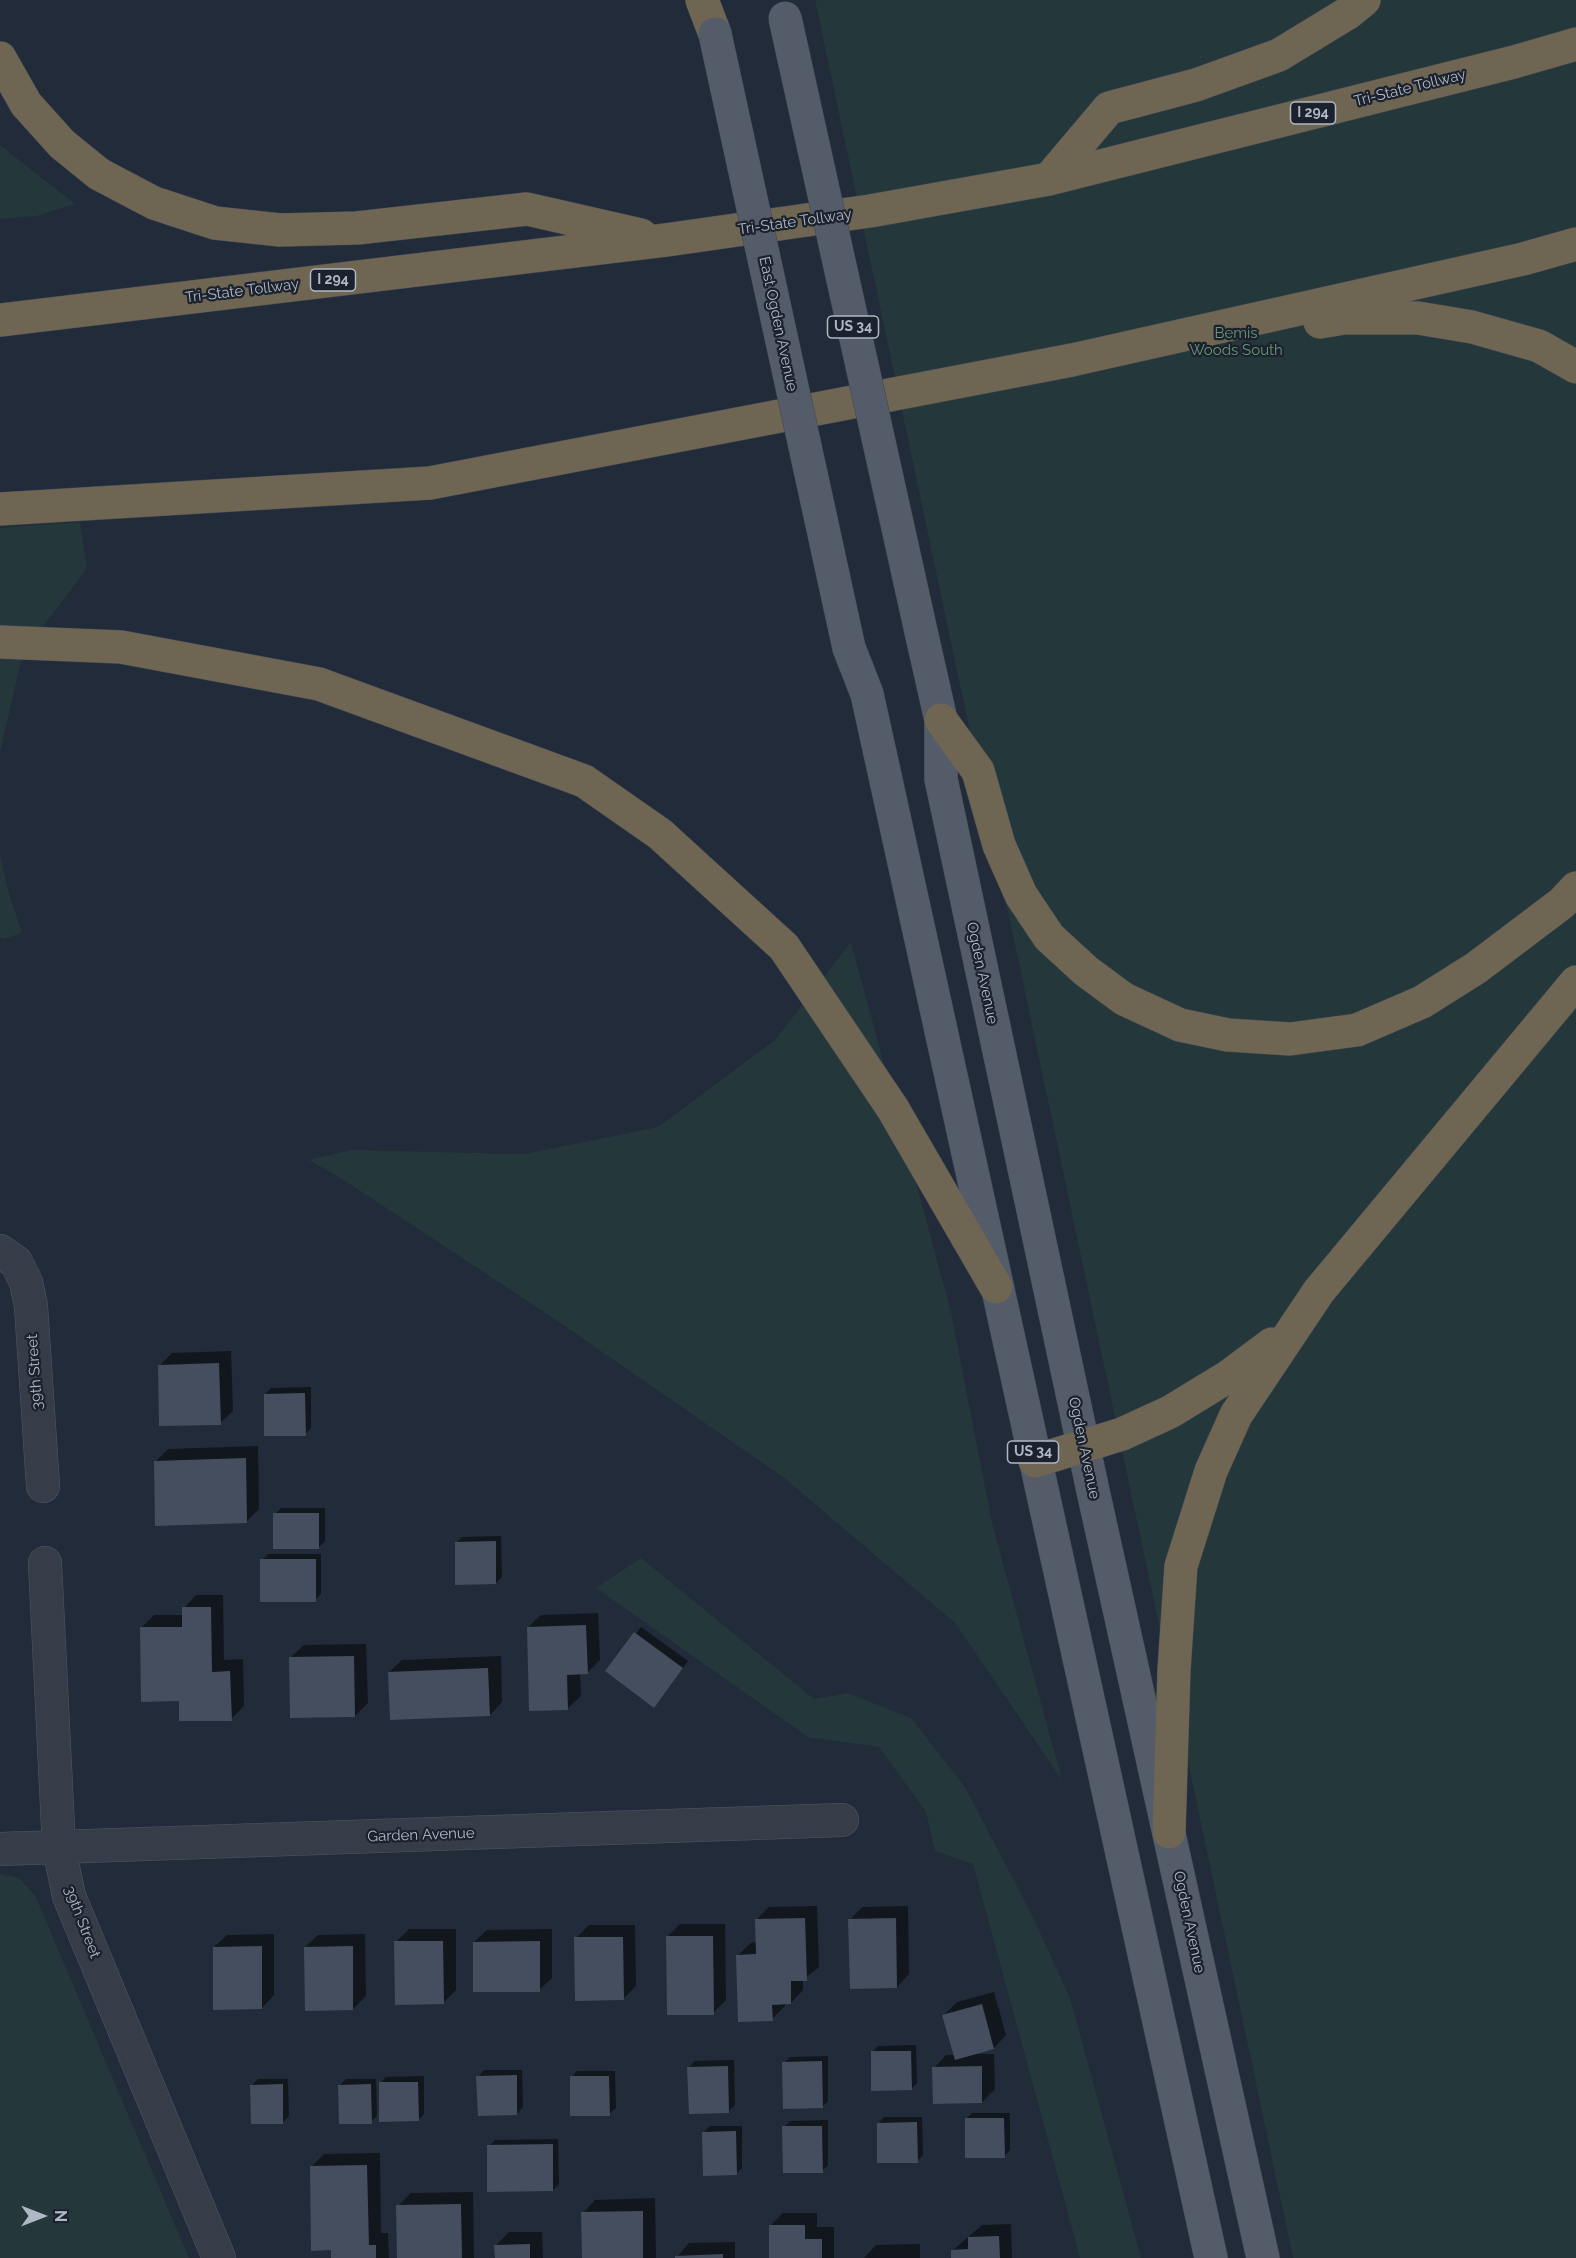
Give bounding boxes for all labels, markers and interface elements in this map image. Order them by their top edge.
street label: Tri-State Tollway [1352,65,1468,111]
road number: I 294 [1290,102,1336,124]
street label: Tri-State Tollway [737,205,853,239]
street label: East Ogden Avenue [755,255,801,393]
road number: I 294 [310,269,356,291]
street label: Tri-State Tollway [184,275,300,307]
road number: US 34 [828,316,878,338]
park label: Bemis Woods South [1189,324,1283,359]
street label: Ogden Avenue [962,920,1002,1026]
street label: 39th Street [23,1333,47,1411]
street label: Ogden Avenue [1064,1395,1104,1501]
road number: US 34 [1008,1441,1058,1463]
street label: Garden Avenue [367,1824,475,1846]
street label: Ogden Avenue [1169,1869,1209,1975]
street label: 39th Street [60,1883,104,1961]
north arrow [12,2186,72,2246]
text: N [51,2210,70,2222]

